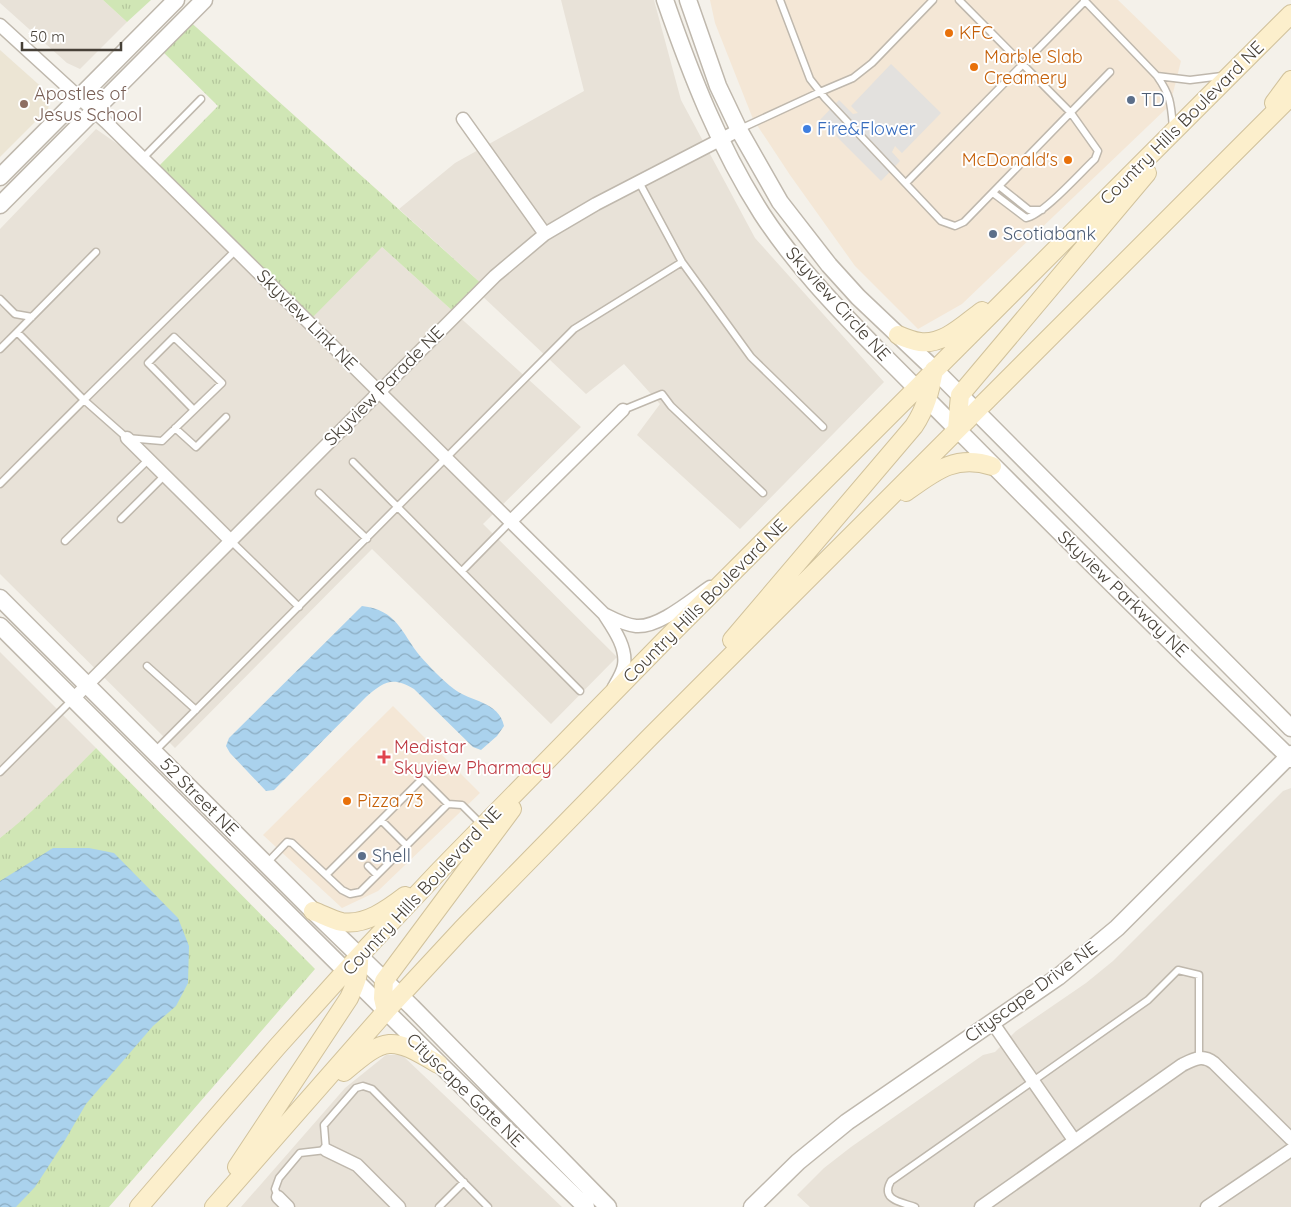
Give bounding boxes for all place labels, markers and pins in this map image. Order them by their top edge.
place label: KFC [959,21,993,44]
marker: KFC [943,27,955,39]
place label: Marble Slab Creamery [984,45,1083,89]
marker: Marble Slab Creamery [968,61,980,73]
place label: Apostles of Jesus School [34,82,142,126]
place label: TD [1141,88,1165,111]
marker: TD [1125,94,1137,106]
marker: Apostles of Jesus School [18,98,30,110]
place label: Fire&Flower [817,117,916,140]
marker: Fire&Flower [801,123,813,135]
place label: McDonald's [962,148,1058,171]
marker: McDonald's [1062,154,1074,166]
place label: Scotiabank [1003,222,1096,245]
marker: Scotiabank [987,228,999,240]
place label: Medistar Skyview Pharmacy [394,735,552,779]
marker: Medistar Skyview Pharmacy [378,751,390,763]
place label: Pizza 73 [357,789,423,812]
marker: Pizza 73 [341,795,353,807]
place label: Shell [372,844,411,867]
marker: Shell [356,850,368,862]

